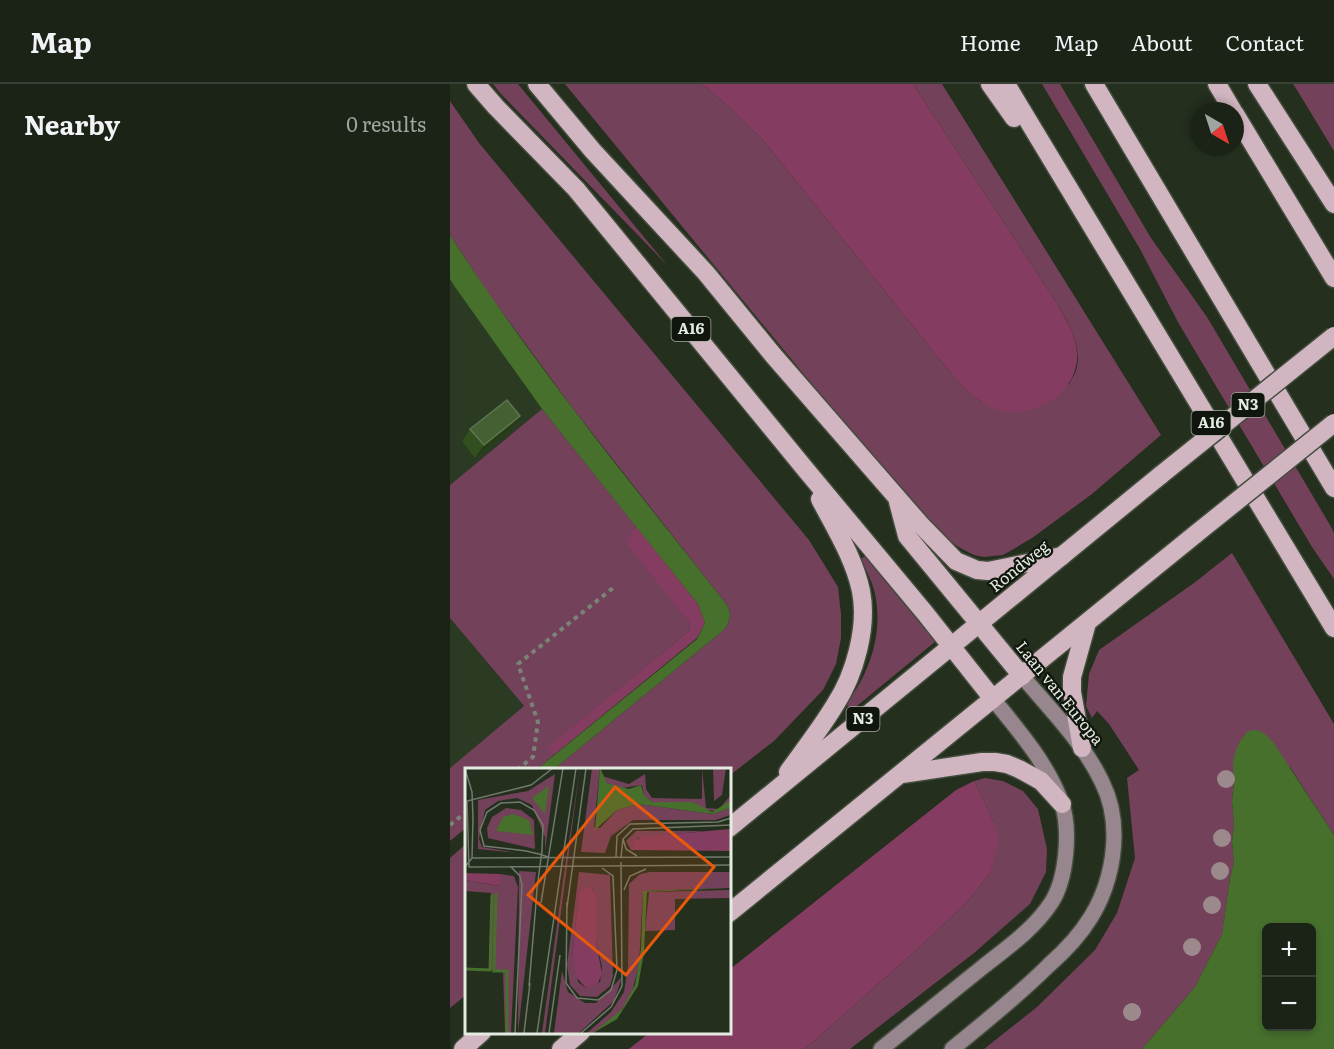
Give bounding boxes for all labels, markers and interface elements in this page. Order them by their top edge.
text: Map [30,20,92,62]
text: Home [960,26,1021,57]
text: Map [1054,26,1098,57]
text: About [1131,26,1193,57]
text: Contact [1226,26,1304,57]
north arrow [1190,102,1244,156]
text: Nearby [24,104,120,143]
text: 0 results [346,108,426,138]
road number: A16 [672,317,710,341]
road number: N3 [1232,393,1264,417]
road number: A16 [1192,411,1230,435]
street label: Rondweg [983,533,1054,597]
street label: Laan van Europa [1011,635,1111,750]
road number: N3 [846,707,880,731]
inset map [465,768,730,1034]
map controls [1262,923,1316,1031]
button: + [1262,923,1316,977]
button: − [1262,977,1316,1031]

